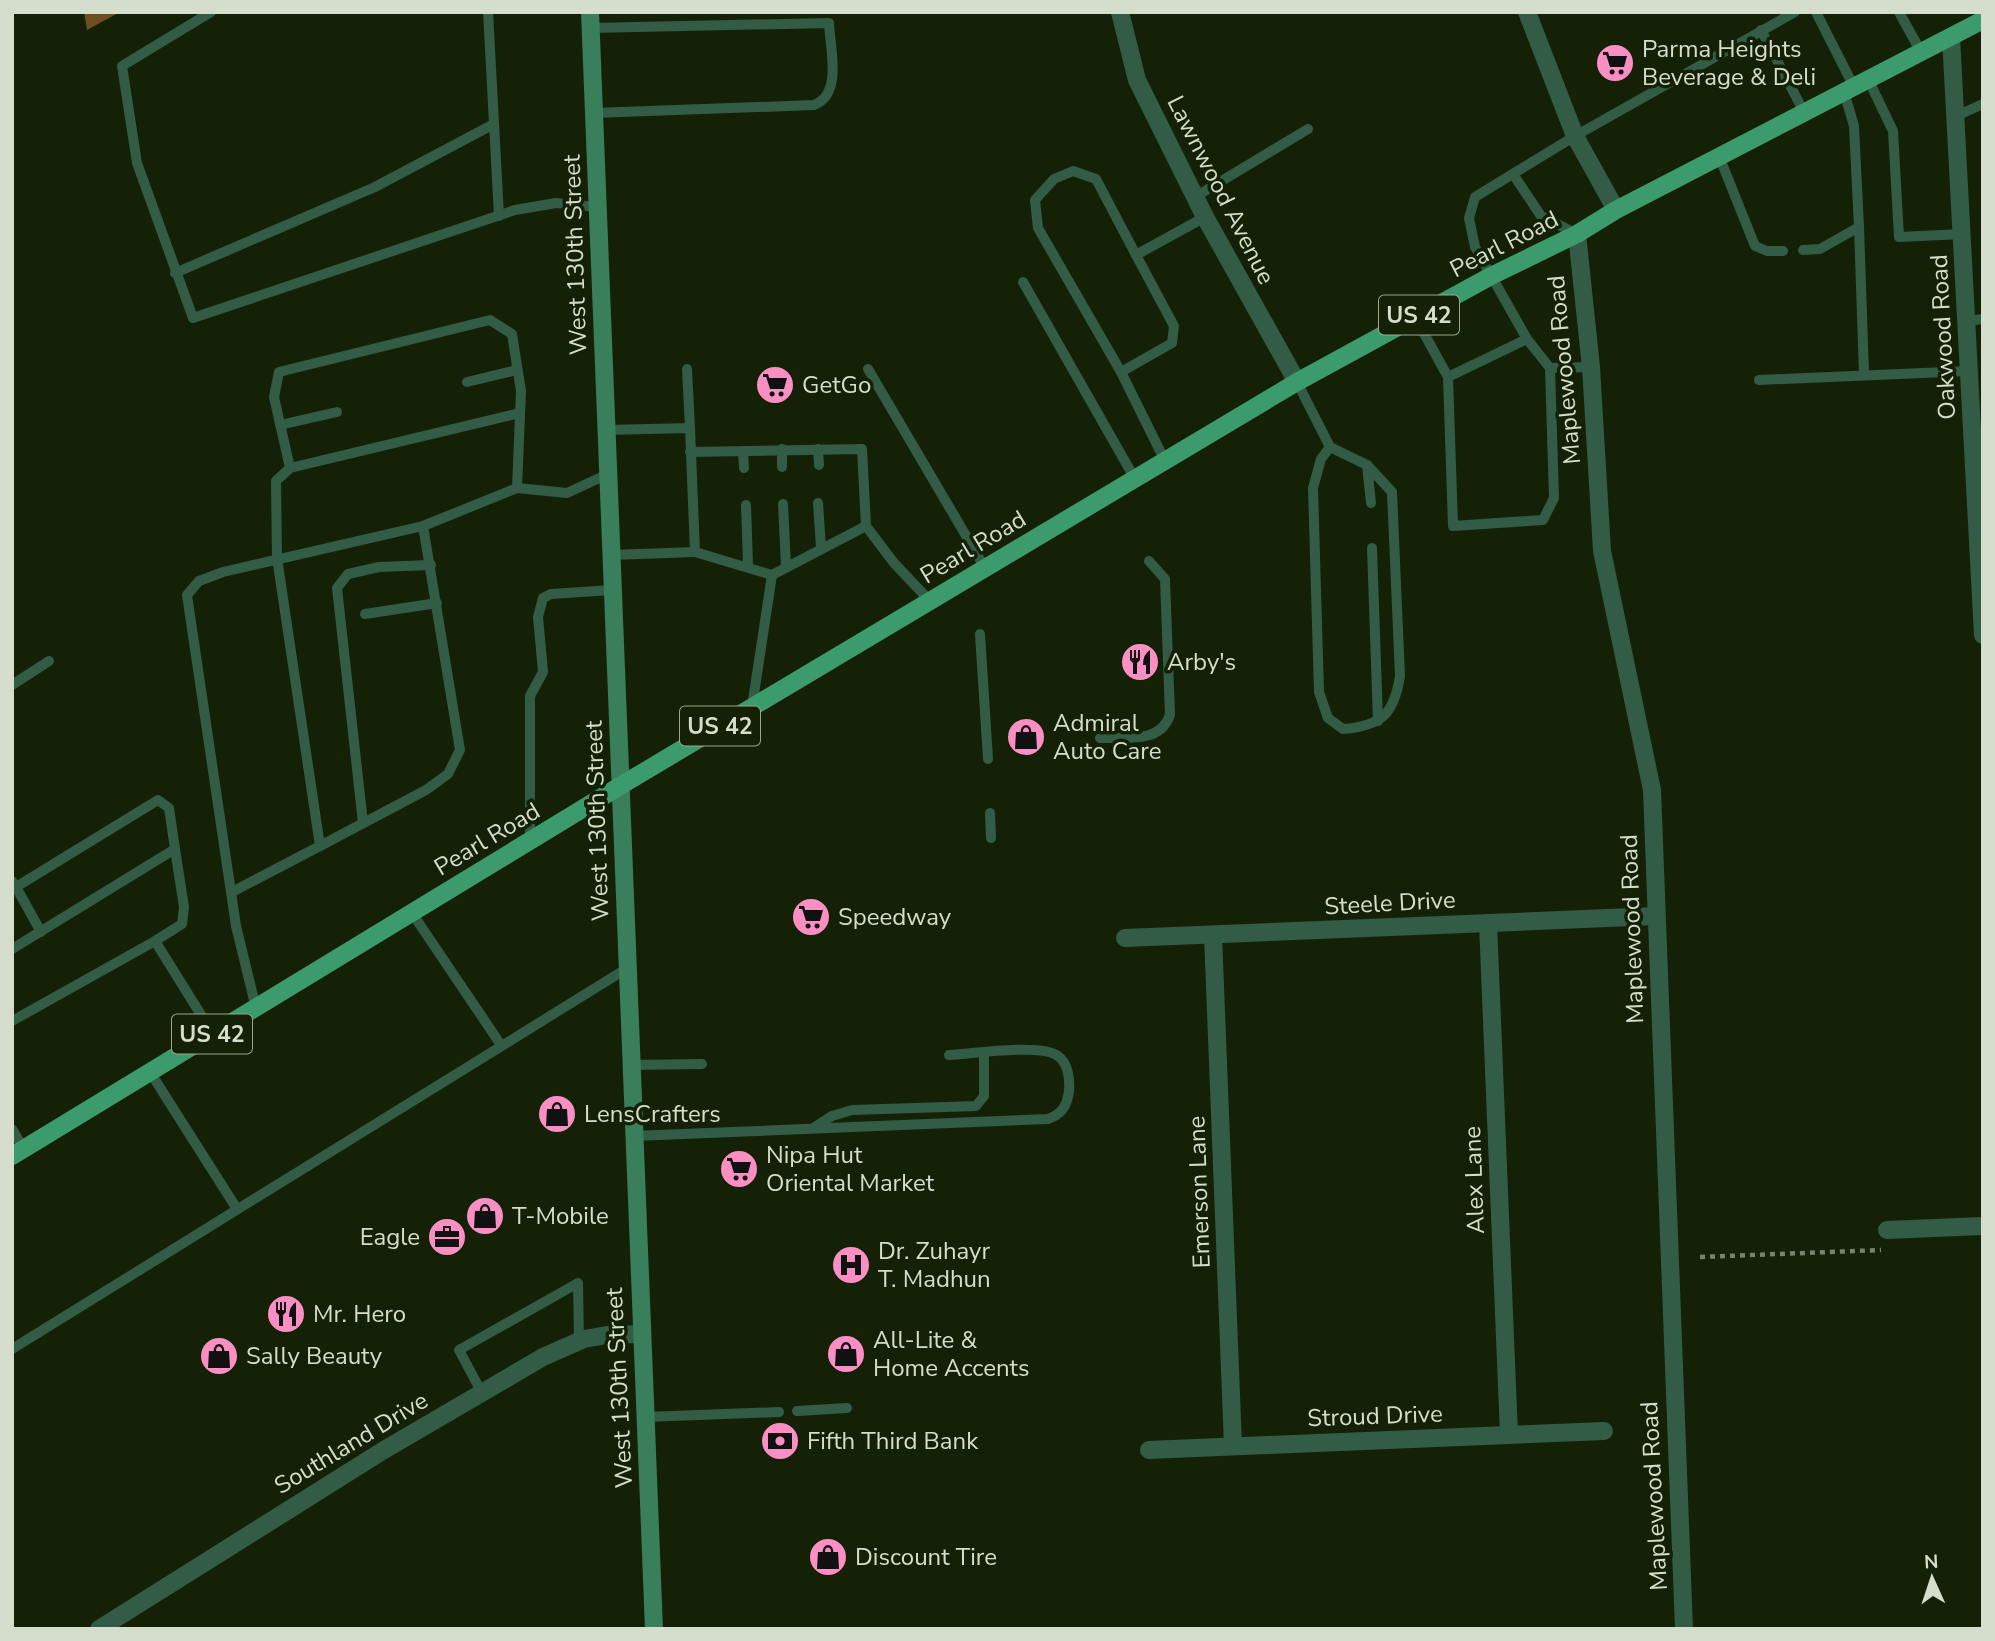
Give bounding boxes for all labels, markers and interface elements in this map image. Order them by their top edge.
place label: Parma Heights Beverage & Deli [1642,33,1816,93]
supermarket icon: Parma Heights Beverage & Deli [1594,42,1636,84]
street label: Lawnwood Avenue [1160,90,1282,290]
street label: West 130th Street [555,154,594,356]
street label: Pearl Road [1444,203,1564,285]
street label: Oakwood Road [1923,254,1963,420]
street label: Maplewood Road [1540,274,1588,466]
road number: US 42 [1379,296,1459,334]
supermarket icon: GetGo [754,364,796,406]
place label: GetGo [802,369,871,401]
street label: Pearl Road [914,503,1032,591]
restaurant icon: Arby's [1119,641,1161,683]
place label: Arby's [1167,646,1236,678]
road number: US 42 [680,706,760,746]
place label: Admiral Auto Care [1053,707,1161,767]
shop icon: Admiral Auto Care [1005,716,1047,758]
street label: West 130th Street [577,720,616,922]
street label: Pearl Road [428,795,546,883]
street label: Maplewood Road [1613,834,1651,1024]
street label: Steele Drive [1324,884,1456,922]
supermarket icon: Speedway [790,896,832,938]
place label: Speedway [838,901,952,933]
road number: US 42 [172,1015,252,1054]
shop icon: LensCrafters [536,1093,578,1135]
place label: LensCrafters [584,1098,721,1130]
street label: Emerson Lane [1180,1115,1218,1269]
street label: Alex Lane [1456,1125,1492,1235]
place label: Nipa Hut Oriental Market [766,1139,935,1199]
supermarket icon: Nipa Hut Oriental Market [718,1148,760,1190]
shop icon: T-Mobile [464,1195,506,1237]
place label: T-Mobile [512,1200,609,1232]
office icon: Eagle [426,1216,468,1258]
place label: Eagle [360,1221,420,1253]
place label: Dr. Zuhayr T. Madhun [878,1235,991,1295]
hospital icon: Dr. Zuhayr T. Madhun [830,1244,872,1286]
street label: West 130th Street [598,1286,640,1489]
restaurant icon: Mr. Hero [265,1293,307,1335]
place label: Mr. Hero [313,1298,406,1330]
place label: All-Lite & Home Accents [873,1324,1030,1384]
shop icon: All-Lite & Home Accents [825,1333,867,1375]
shop icon: Sally Beauty [198,1335,240,1377]
place label: Sally Beauty [246,1340,383,1372]
street label: Southland Drive [268,1384,434,1502]
street label: Stroud Drive [1307,1398,1443,1434]
street label: Maplewood Road [1633,1401,1675,1591]
bank icon: Fifth Third Bank [759,1420,801,1462]
place label: Fifth Third Bank [807,1425,979,1457]
shop icon: Discount Tire [807,1536,849,1578]
place label: Discount Tire [855,1541,997,1573]
north arrow [1897,1543,1967,1613]
text: N [1923,1549,1939,1575]

